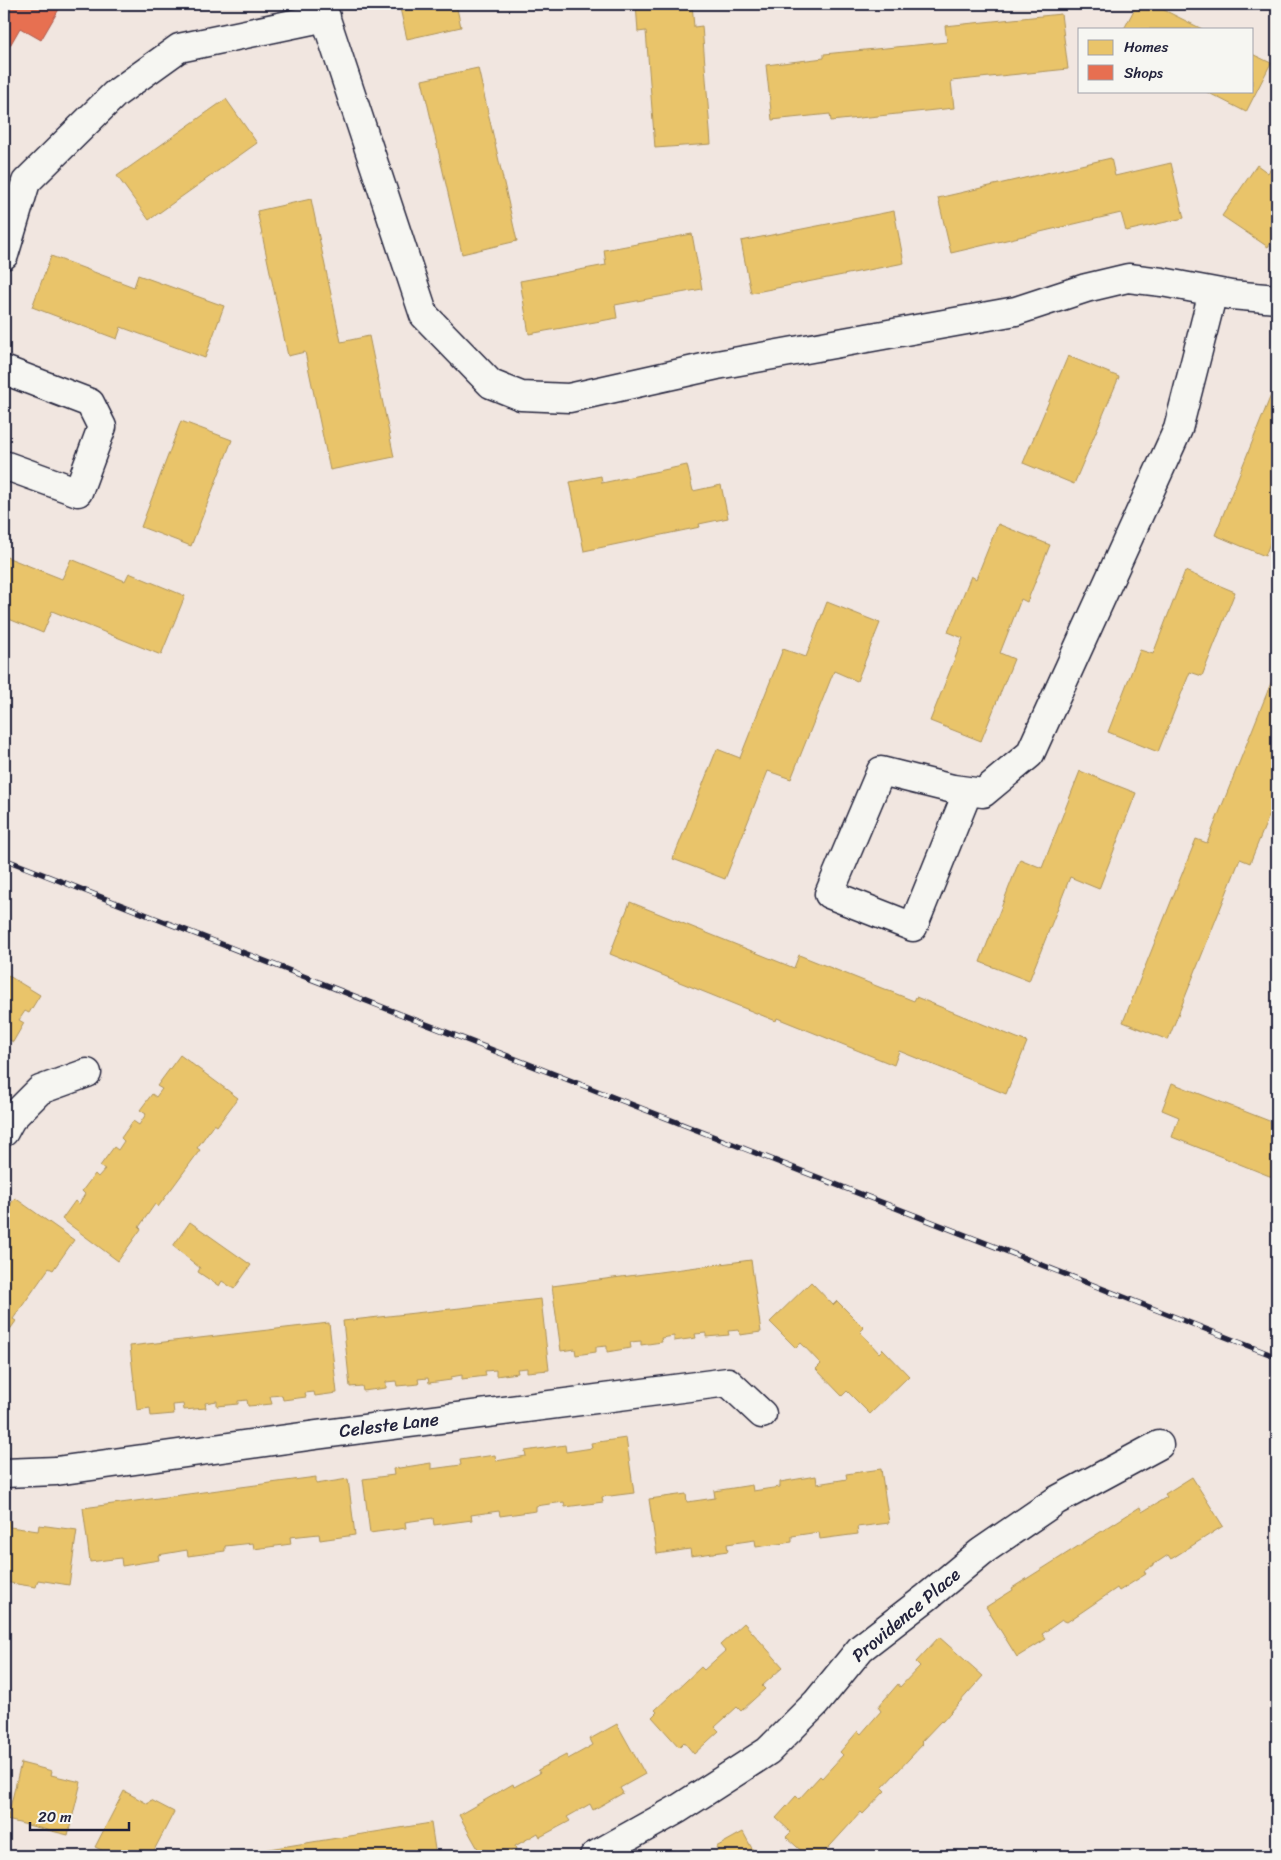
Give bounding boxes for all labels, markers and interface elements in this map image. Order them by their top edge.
legend [1078,28,1254,92]
text: Homes [1124,34,1168,60]
text: Shops [1124,60,1164,86]
street label: Celeste Lane [337,1403,441,1447]
street label: Providence Place [844,1559,968,1670]
scale bar [30,1800,129,1832]
text: 20 m [38,1804,72,1830]

